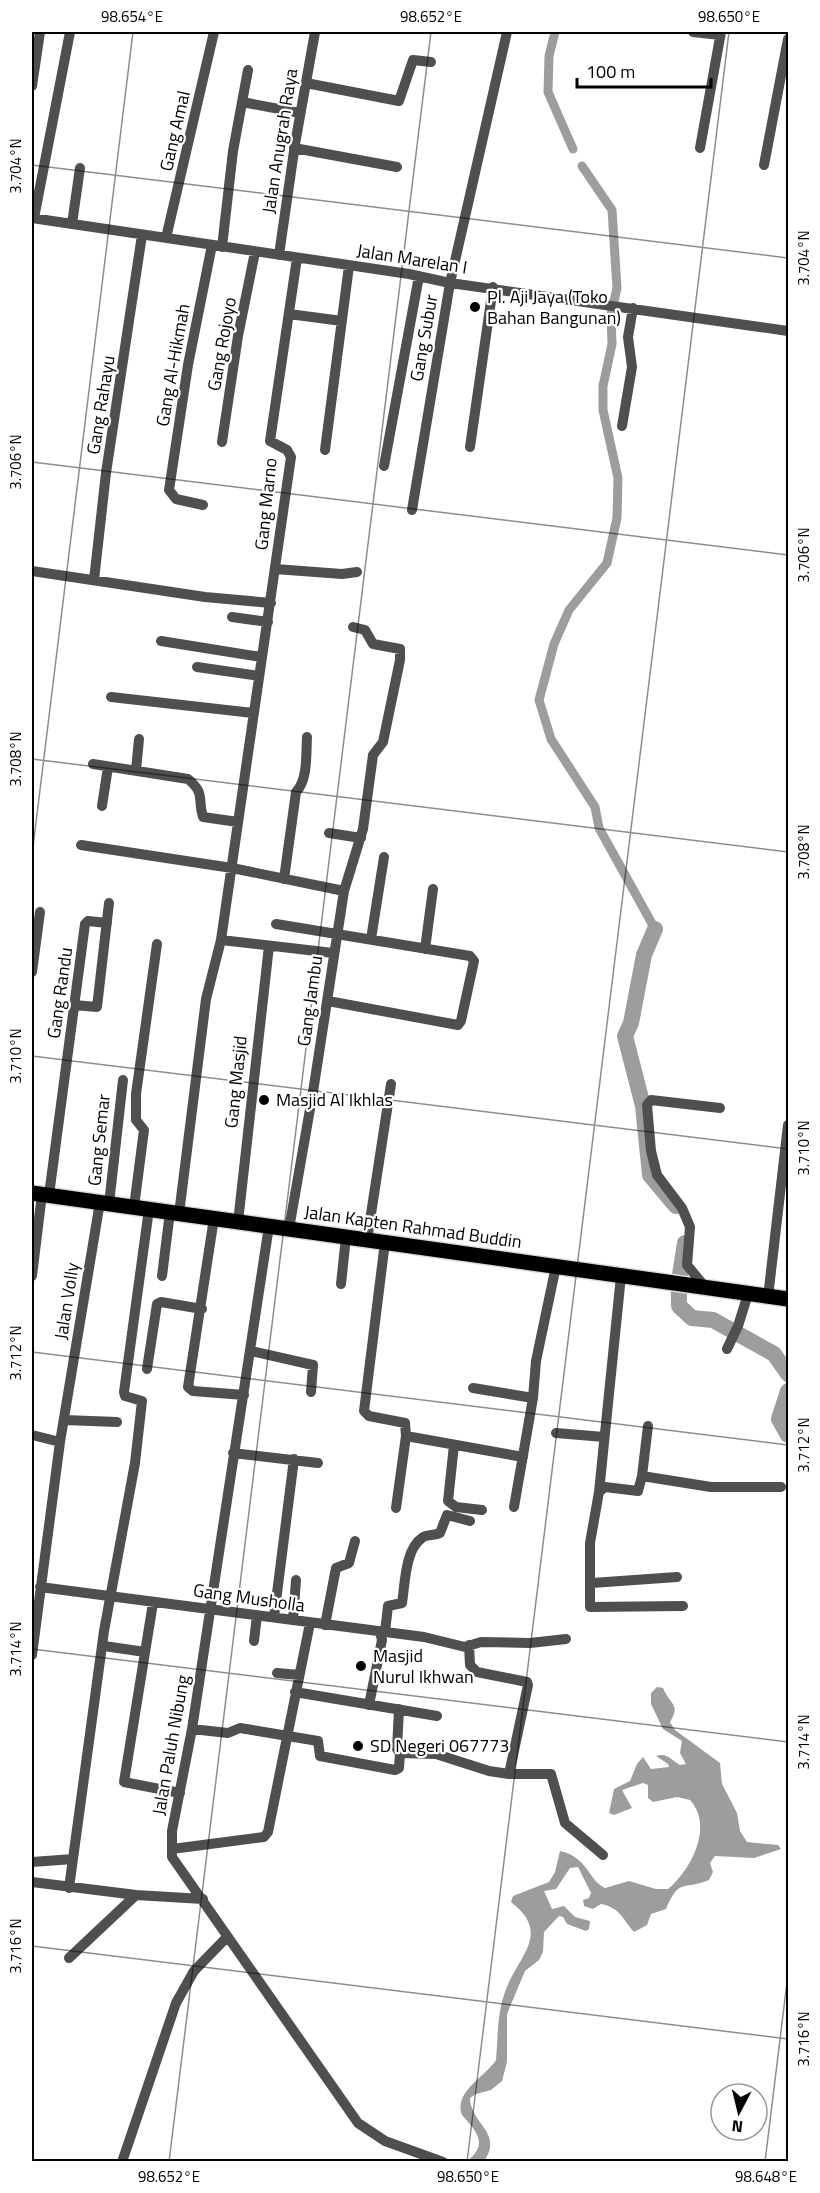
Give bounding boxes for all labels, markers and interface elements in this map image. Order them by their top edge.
text: 98.654°E [101,5,163,28]
text: 98.652°E [400,5,462,28]
text: 98.650°E [698,5,760,28]
scale bar [577,51,710,89]
text: 100 m [586,58,635,85]
street label: Jalan Anugrah Raya [255,66,304,215]
street label: Gang Amal [152,88,197,174]
text: 3.704°N [4,138,27,194]
text: 3.704°N [792,230,815,286]
street label: Jalan Marelan I [355,236,469,281]
place label: Pl. Aji Jaya (Toko Bahan Bangunan) [487,283,621,331]
street label: Gang Subur [403,292,444,383]
street label: Gang Rojoyo [200,295,243,393]
marker: Pl. Aji Jaya (Toko Bahan Bangunan) [468,300,482,314]
street label: Gang Al-Hikmah [148,301,197,428]
street label: Gang Rahayu [79,353,122,456]
text: 3.706°N [4,434,27,490]
street label: Gang Marno [247,457,284,551]
text: 3.706°N [792,527,815,583]
text: 3.708°N [4,731,27,787]
text: 3.708°N [792,824,815,880]
street label: Gang Randu [40,946,79,1040]
street label: Gang Jambu [290,954,329,1048]
text: 3.710°N [4,1028,27,1084]
street label: Gang Masjid [217,1034,254,1130]
place label: Masjid Al Ikhlas [276,1086,393,1113]
street label: Gang Semar [80,1093,117,1187]
marker: Masjid Al Ikhlas [257,1093,271,1107]
text: 3.710°N [792,1120,815,1176]
street label: Jalan Kapten Rahmad Buddin [303,1198,524,1255]
street label: Jalan Volly [47,1260,86,1341]
text: 3.712°N [4,1325,27,1381]
text: 3.712°N [792,1417,815,1473]
street label: Gang Musholla [191,1576,307,1619]
text: 3.714°N [4,1621,27,1677]
place label: Masjid Nurul Ikhwan [373,1642,474,1690]
marker: Masjid Nurul Ikhwan [354,1659,368,1673]
street label: Jalan Paluh Nibung [145,1673,196,1817]
text: 3.714°N [792,1714,815,1770]
place label: SD Negeri 067773 [370,1732,509,1759]
marker: SD Negeri 067773 [351,1739,365,1753]
text: 3.716°N [4,1918,27,1974]
text: 3.716°N [792,2011,815,2067]
north arrow [709,2082,769,2142]
text: N [730,2114,744,2139]
text: 98.652°E [138,2165,200,2188]
text: 98.650°E [437,2165,499,2188]
text: 98.648°E [735,2165,797,2188]

